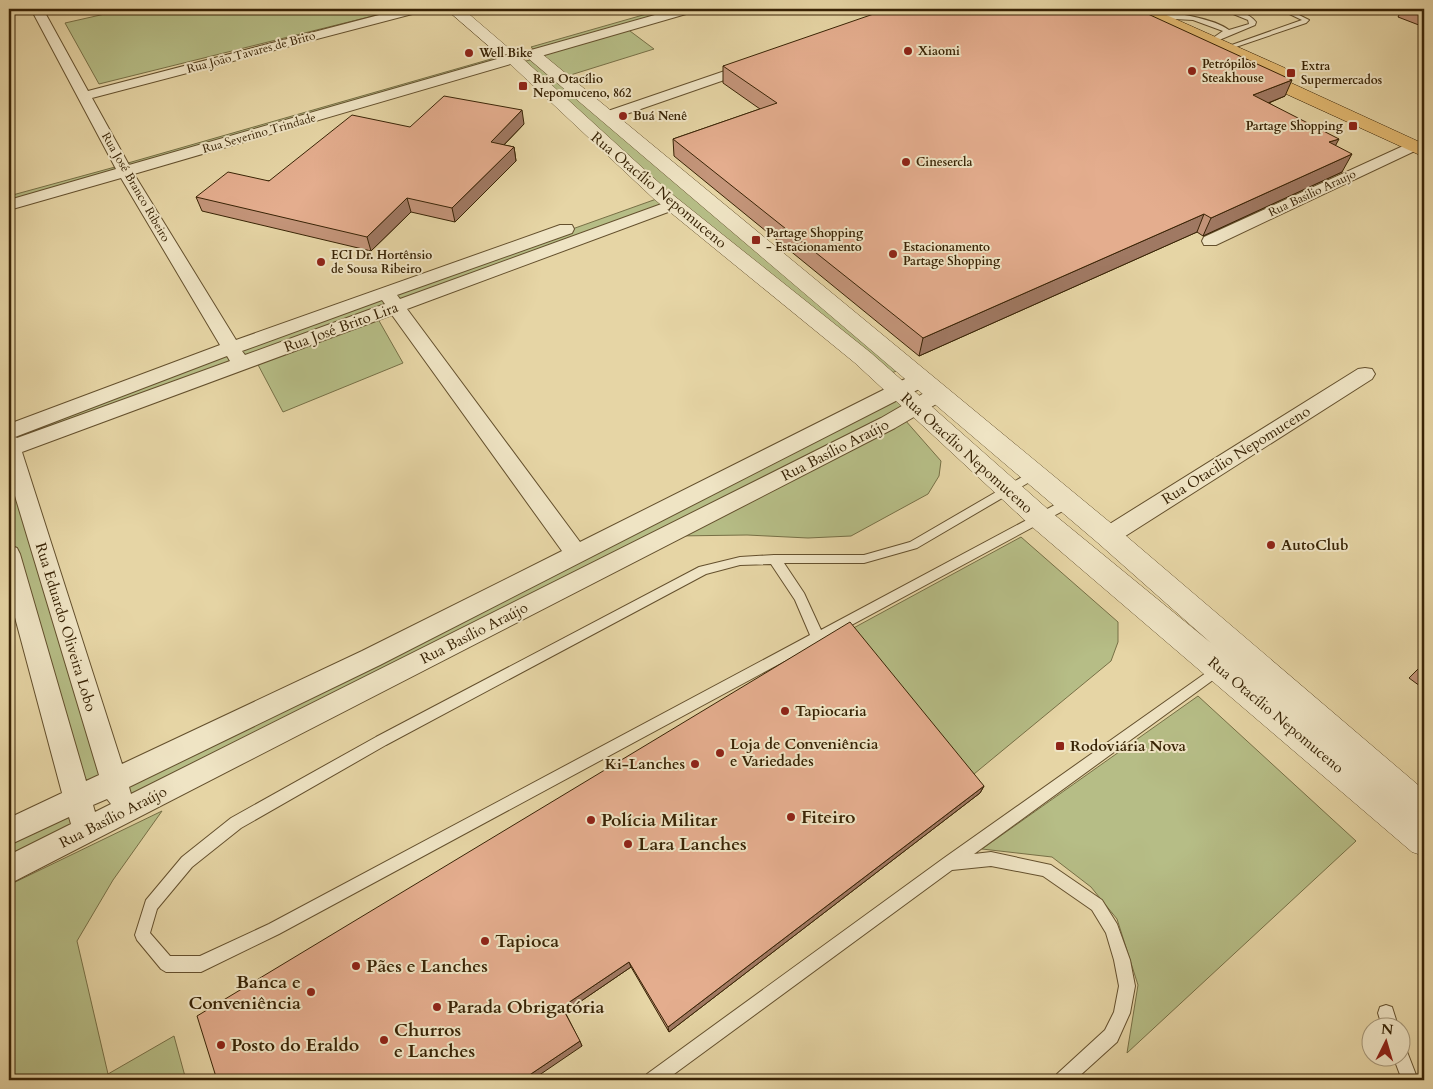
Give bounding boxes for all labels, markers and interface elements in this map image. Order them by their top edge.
street label: Rua João Tavares de Brito [185,27,317,77]
place label: Xiaomi [918,43,960,59]
place label: Well Bike [478,45,533,61]
marker: Xiaomi [902,45,914,57]
marker: Well Bike [463,47,475,59]
place label: Petrópilos Steakhouse [1202,56,1264,86]
place label: Extra Supermercados [1301,58,1382,88]
marker: Petrópilos Steakhouse [1186,65,1198,77]
marker: Extra Supermercados [1285,67,1297,79]
place label: Rua Otacílio Nepomuceno, 862 [533,71,631,101]
marker: Rua Otacílio Nepomuceno, 862 [517,80,529,92]
place label: Buá Nenê [633,108,687,124]
street label: Rua Severino Trindade [200,109,318,157]
marker: Buá Nenê [617,110,629,122]
place label: Partage Shopping [1246,118,1344,134]
marker: Partage Shopping [1347,120,1359,132]
street label: Rua Otacílio Nepomuceno [587,127,731,253]
street label: Rua José Branco Ribeiro [98,129,174,245]
place label: Cinesercla [916,154,973,170]
marker: Cinesercla [900,156,912,168]
street label: Rua Basilio Araujo [1266,166,1359,220]
place label: Partage Shopping - Estacionamento [766,225,864,255]
marker: Partage Shopping - Estacionamento [750,234,762,246]
place label: Estacionamento Partage Shopping [903,239,1001,269]
place label: ECI Dr. Hortênsio de Sousa Ribeiro [331,247,432,277]
marker: Estacionamento Partage Shopping [887,248,899,260]
marker: ECI Dr. Hortênsio de Sousa Ribeiro [315,256,327,268]
street label: Rua José Brito Lira [281,297,401,357]
street label: Rua Otacílio Nepomuceno [897,388,1037,518]
street label: Rua Otacilio Nepomuceno [1158,401,1314,509]
street label: Rua Basílio Araújo [778,414,892,486]
place label: AutoClub [1281,535,1349,555]
marker: AutoClub [1265,539,1277,551]
street label: Rua Eduardo Oliveira Lobo [31,540,101,714]
street label: Rua Basílio Araújo [417,597,531,669]
street label: Rua Otacílio Nepomuceno [1204,652,1348,778]
place label: Tapiocaria [795,701,867,721]
marker: Tapiocaria [779,705,791,717]
place label: Loja de Conveniência e Variedades [730,734,879,771]
place label: Rodoviária Nova [1070,736,1187,756]
marker: Rodoviária Nova [1054,740,1066,752]
marker: Loja de Conveniência e Variedades [714,747,726,759]
place label: Ki-Lanches [605,754,685,774]
marker: Ki-Lanches [689,758,701,770]
street label: Rua Basílio Araújo [56,781,170,853]
place label: Fiteiro [801,805,856,830]
place label: Polícia Militar [601,808,718,833]
marker: Fiteiro [785,811,797,823]
marker: Polícia Militar [585,814,597,826]
place label: Lara Lanches [638,832,747,857]
marker: Lara Lanches [622,838,634,850]
place label: Tapioca [495,929,559,954]
marker: Tapioca [479,935,491,947]
place label: Pães e Lanches [366,954,488,979]
marker: Pães e Lanches [350,960,362,972]
place label: Banca e Conveniência [188,970,301,1016]
marker: Banca e Conveniência [305,986,317,998]
place label: Parada Obrigatória [447,995,604,1020]
marker: Parada Obrigatória [431,1001,443,1013]
north arrow [1360,1016,1410,1066]
place label: Churros e Lanches [394,1018,475,1064]
text: N [1380,1020,1394,1040]
place label: Posto do Eraldo [231,1033,359,1058]
marker: Churros e Lanches [378,1034,390,1046]
marker: Posto do Eraldo [215,1039,227,1051]

